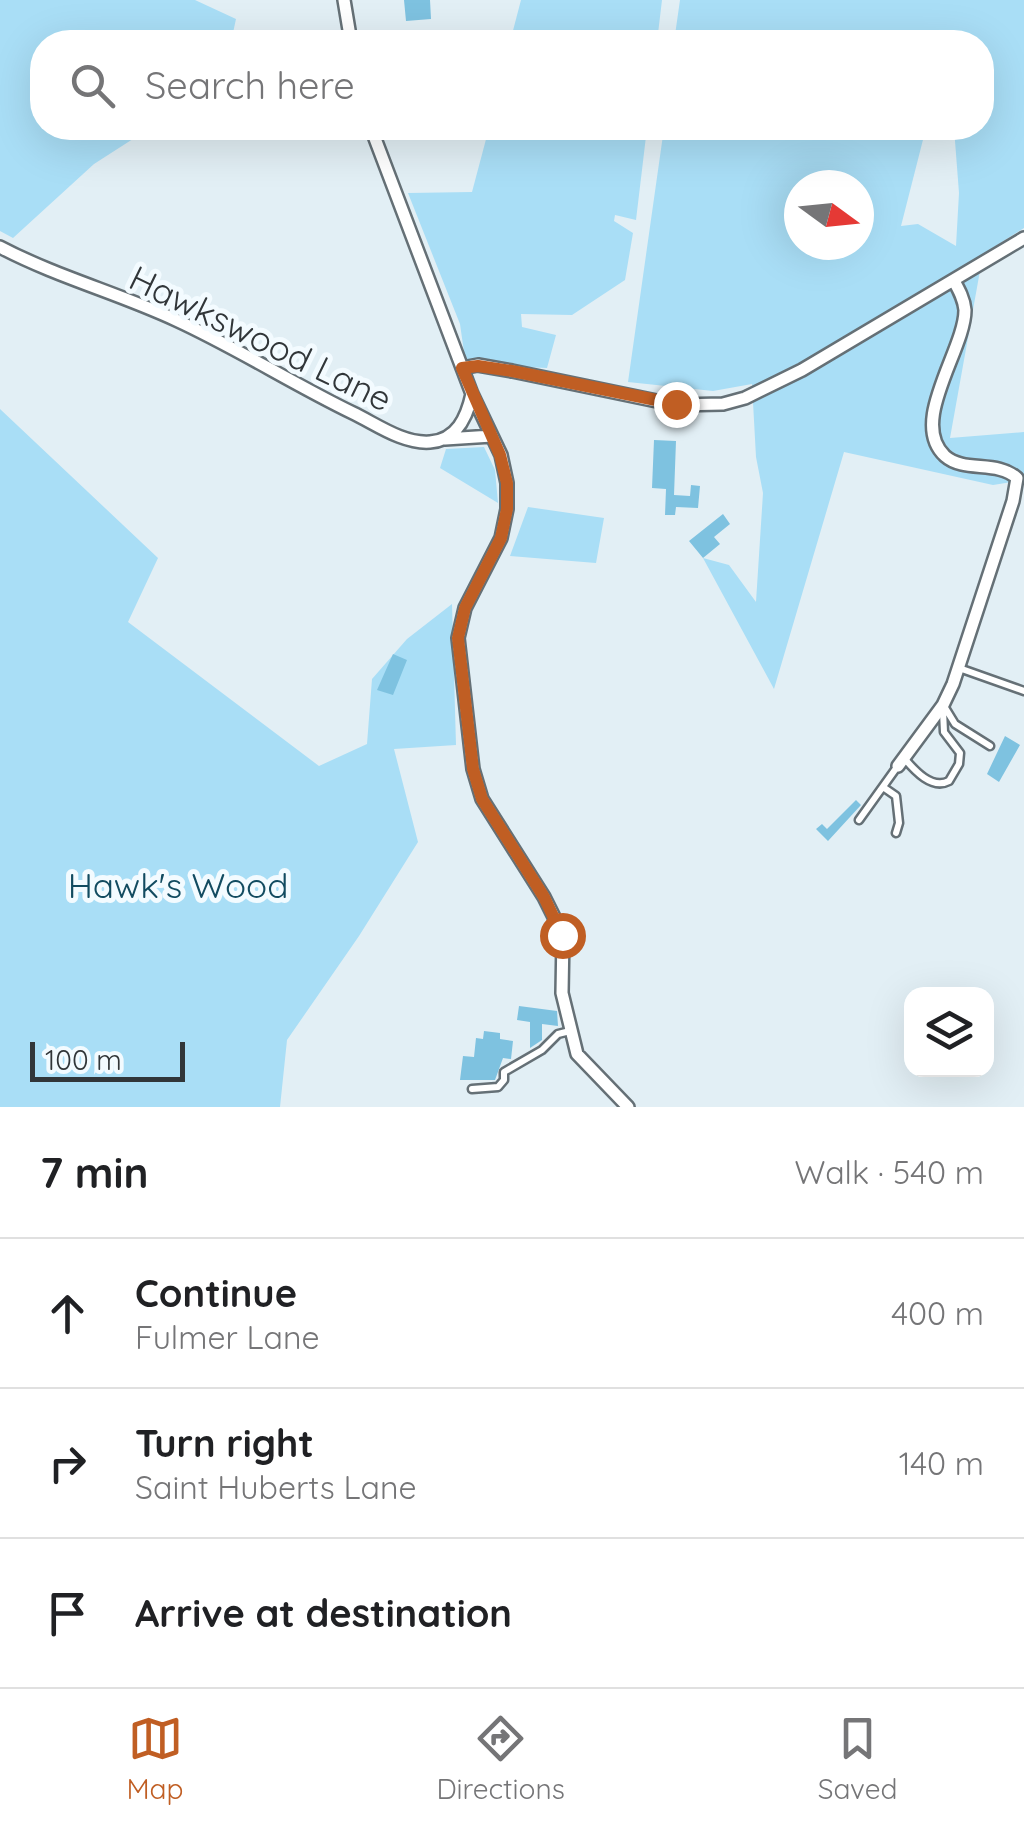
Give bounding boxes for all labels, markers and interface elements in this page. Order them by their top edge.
search box [30,30,994,140]
icon: search [65,58,120,113]
text: Search here [145,61,355,109]
north arrow [784,170,874,260]
street label: Hawkswood Lane [123,255,399,421]
route end [654,382,700,428]
park label: Hawk's Wood [68,863,288,907]
route start [540,913,586,959]
map controls [904,987,994,1077]
button: layers [904,987,994,1077]
scale bar [30,1037,185,1082]
text: 100 m [45,1042,122,1077]
text: 7 min [40,1146,149,1199]
text: Walk · 540 m [795,1152,984,1192]
text: Continue [135,1269,297,1317]
icon: ahead [40,1286,95,1341]
text: 400 m [891,1293,984,1333]
text: Fulmer Lane [135,1317,320,1357]
text: Turn right [135,1419,314,1467]
icon: right [40,1436,95,1491]
text: 140 m [899,1443,984,1483]
text: Saint Huberts Lane [135,1467,417,1507]
icon: arrive [40,1586,95,1641]
text: Arrive at destination [135,1589,512,1637]
tab: Map [126,1711,184,1806]
tab: Directions [436,1711,565,1806]
tab: Saved [818,1711,898,1806]

